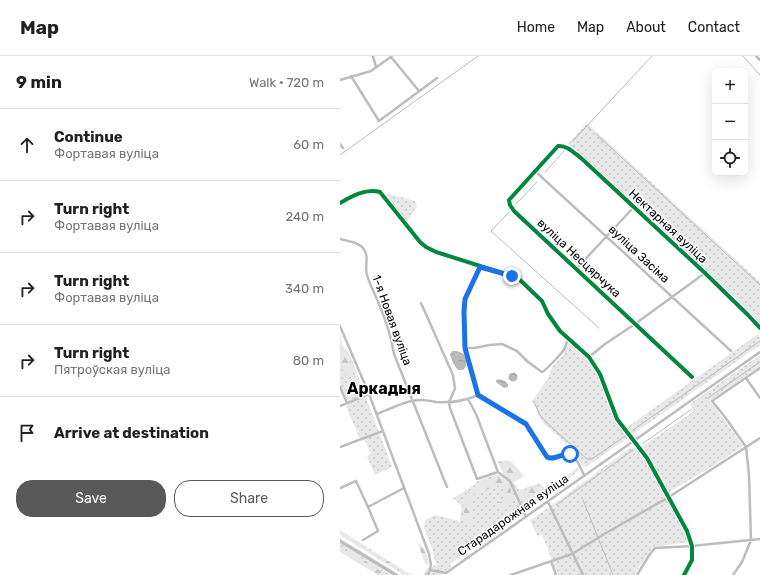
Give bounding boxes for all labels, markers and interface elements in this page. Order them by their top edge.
text: Map [20,16,59,39]
text: Home [517,19,555,36]
text: Map [577,19,604,36]
text: About [626,19,666,36]
text: Contact [688,19,740,36]
map controls [712,68,748,176]
button: + [712,68,748,104]
text: 9 min [16,72,62,92]
text: Walk · 720 m [249,75,324,90]
button: − [712,104,748,140]
text: Continue [54,128,123,146]
icon: ahead [16,134,38,156]
text: 60 m [293,137,324,152]
button: locate [712,140,748,176]
text: Фортавая вуліца [54,146,159,161]
street label: Нектарная вуліца [626,186,710,266]
text: Turn right [54,200,129,218]
icon: right [16,206,38,228]
text: 240 m [285,209,324,224]
street label: вуліца Несцярчука [534,216,624,300]
text: Фортавая вуліца [54,218,159,233]
street label: вуліца Засіма [606,222,672,286]
route end [503,267,521,285]
text: Turn right [54,272,129,290]
street label: 1-я Новая вуліца [369,273,415,367]
icon: right [16,278,38,300]
text: 340 m [285,281,324,296]
text: Фортавая вуліца [54,290,159,305]
text: Turn right [54,344,129,362]
icon: right [16,350,38,372]
text: 80 m [293,353,324,368]
text: Пятроўская вуліца [54,362,170,377]
district label: Аркадыя [347,379,421,398]
icon: arrive [16,422,38,444]
text: Arrive at destination [54,424,209,442]
route start [561,445,579,463]
street label: Старадарожная вуліца [455,471,571,559]
button: Save [16,480,166,517]
button: Share [174,480,324,517]

